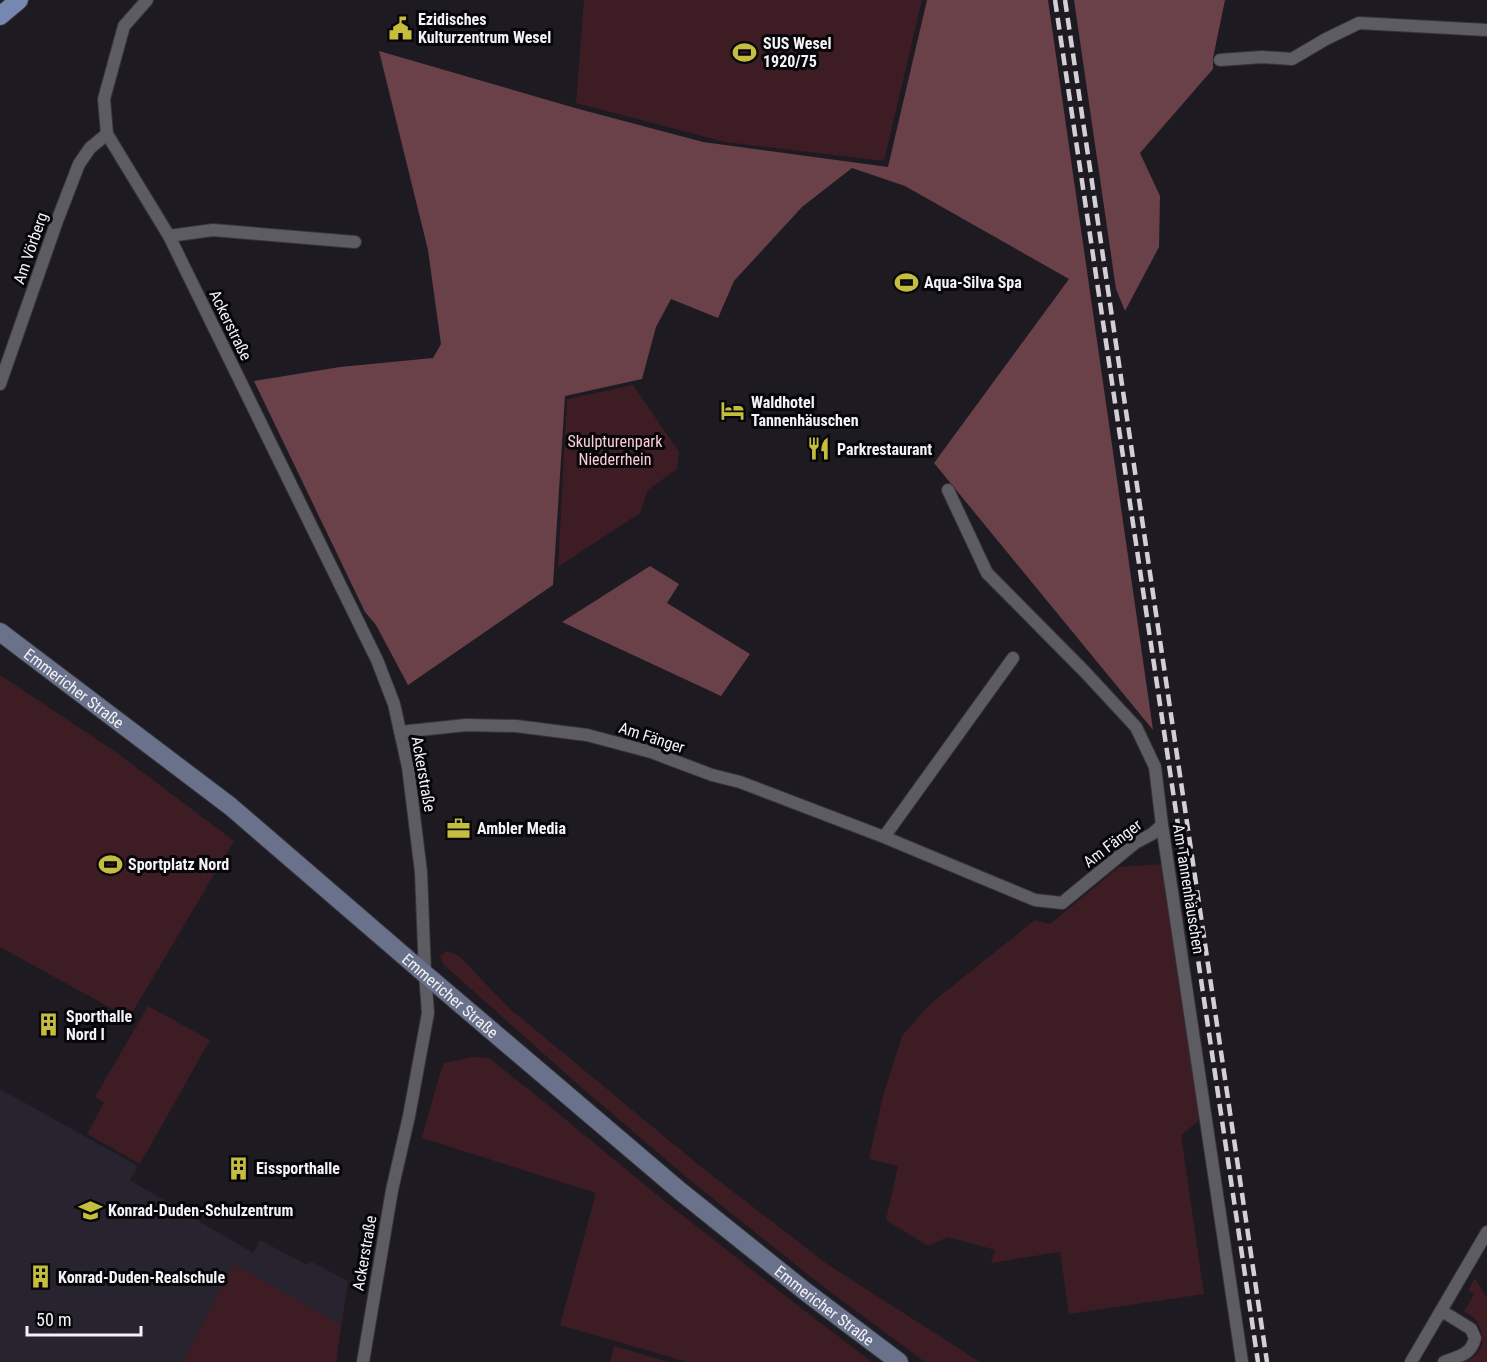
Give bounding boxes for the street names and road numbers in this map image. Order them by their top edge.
street label: Am Vörberg [9,210,52,286]
street label: Ackerstraße [205,287,256,364]
street label: Emmericher Straße [20,645,128,732]
street label: Am Fänger [617,718,687,757]
street label: Ackerstraße [408,735,439,813]
street label: Am Fänger [1079,815,1145,871]
street label: Am Tannenhäuschen [1169,823,1208,955]
street label: Emmericher Straße [398,950,502,1042]
street label: Ackerstraße [349,1214,380,1292]
street label: Emmericher Straße [771,1262,878,1350]

